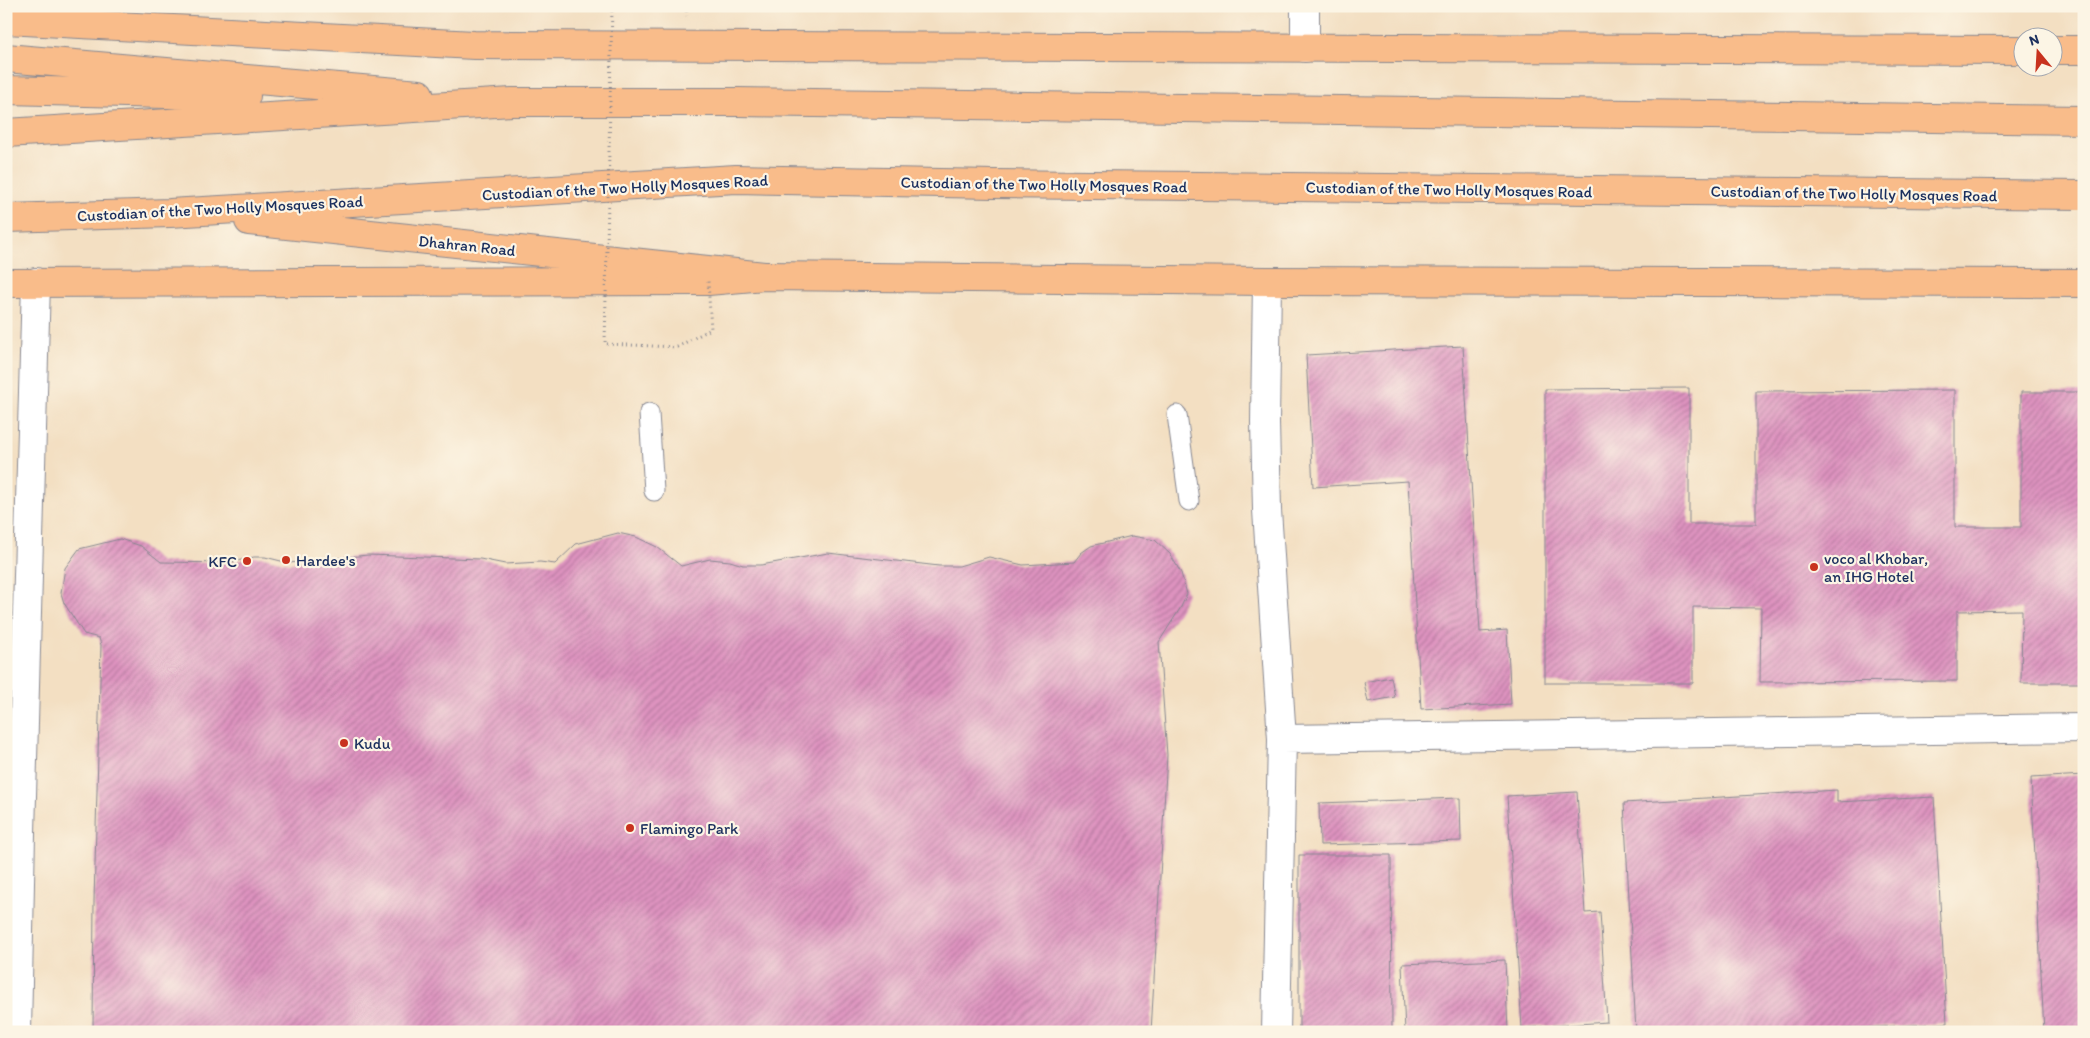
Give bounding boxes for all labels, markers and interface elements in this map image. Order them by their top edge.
north arrow [2012,28,2062,78]
text: N [2027,31,2041,50]
street label: Custodian of the Two Holly Mosques Road [481,170,769,204]
street label: Custodian of the Two Holly Mosques Road [900,172,1188,197]
street label: Custodian of the Two Holly Mosques Road [1305,177,1593,202]
street label: Custodian of the Two Holly Mosques Road [1710,181,1998,206]
street label: Custodian of the Two Holly Mosques Road [76,191,364,225]
street label: Dhahran Road [418,231,517,260]
place label: voco al Khobar, an IHG Hotel [1824,549,1928,586]
place label: Hardee's [296,551,356,570]
place label: KFC [208,552,237,571]
marker: Hardee's [280,554,292,566]
marker: KFC [241,555,253,567]
marker: voco al Khobar, an IHG Hotel [1808,561,1820,573]
place label: Kudu [354,734,391,753]
marker: Kudu [338,737,350,749]
place label: Flamingo Park [640,819,739,838]
marker: Flamingo Park [624,822,636,834]

